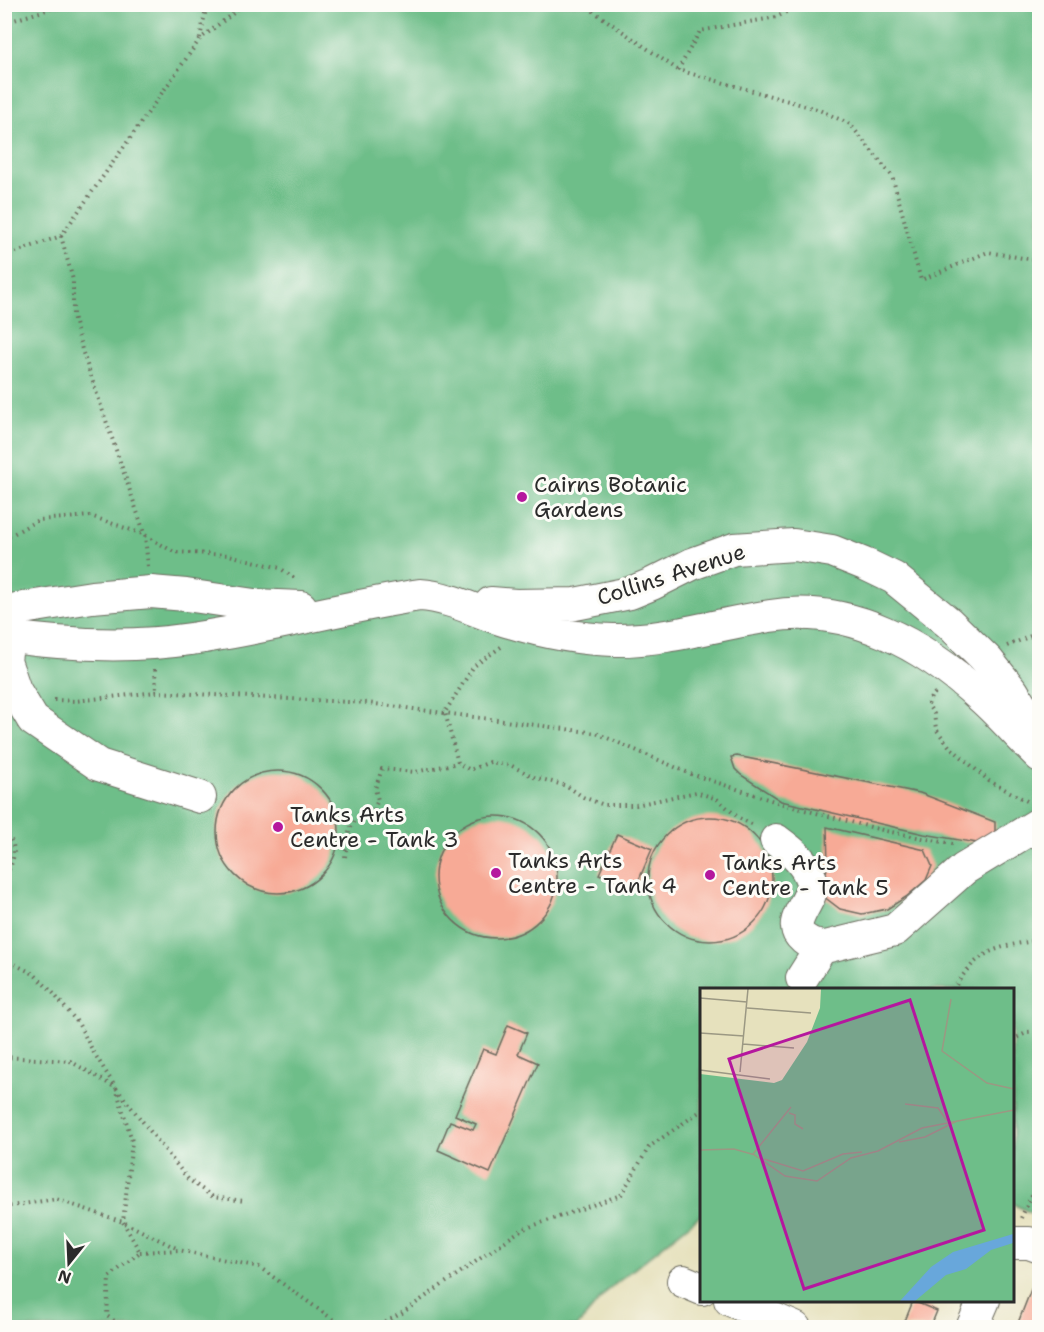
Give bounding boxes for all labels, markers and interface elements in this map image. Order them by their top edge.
place label: Cairns Botanic Gardens [534,470,687,524]
marker: Cairns Botanic Gardens [515,490,529,504]
street label: Collins Avenue [593,537,749,612]
place label: Tanks Arts Centre - Tank 3 [290,800,459,854]
marker: Tanks Arts Centre - Tank 3 [271,820,285,834]
place label: Tanks Arts Centre - Tank 4 [508,846,677,900]
place label: Tanks Arts Centre - Tank 5 [722,848,889,902]
marker: Tanks Arts Centre - Tank 4 [489,866,503,880]
marker: Tanks Arts Centre - Tank 5 [703,868,717,882]
inset map [700,988,1014,1302]
north arrow [39,1233,99,1293]
text: N [55,1265,74,1289]

